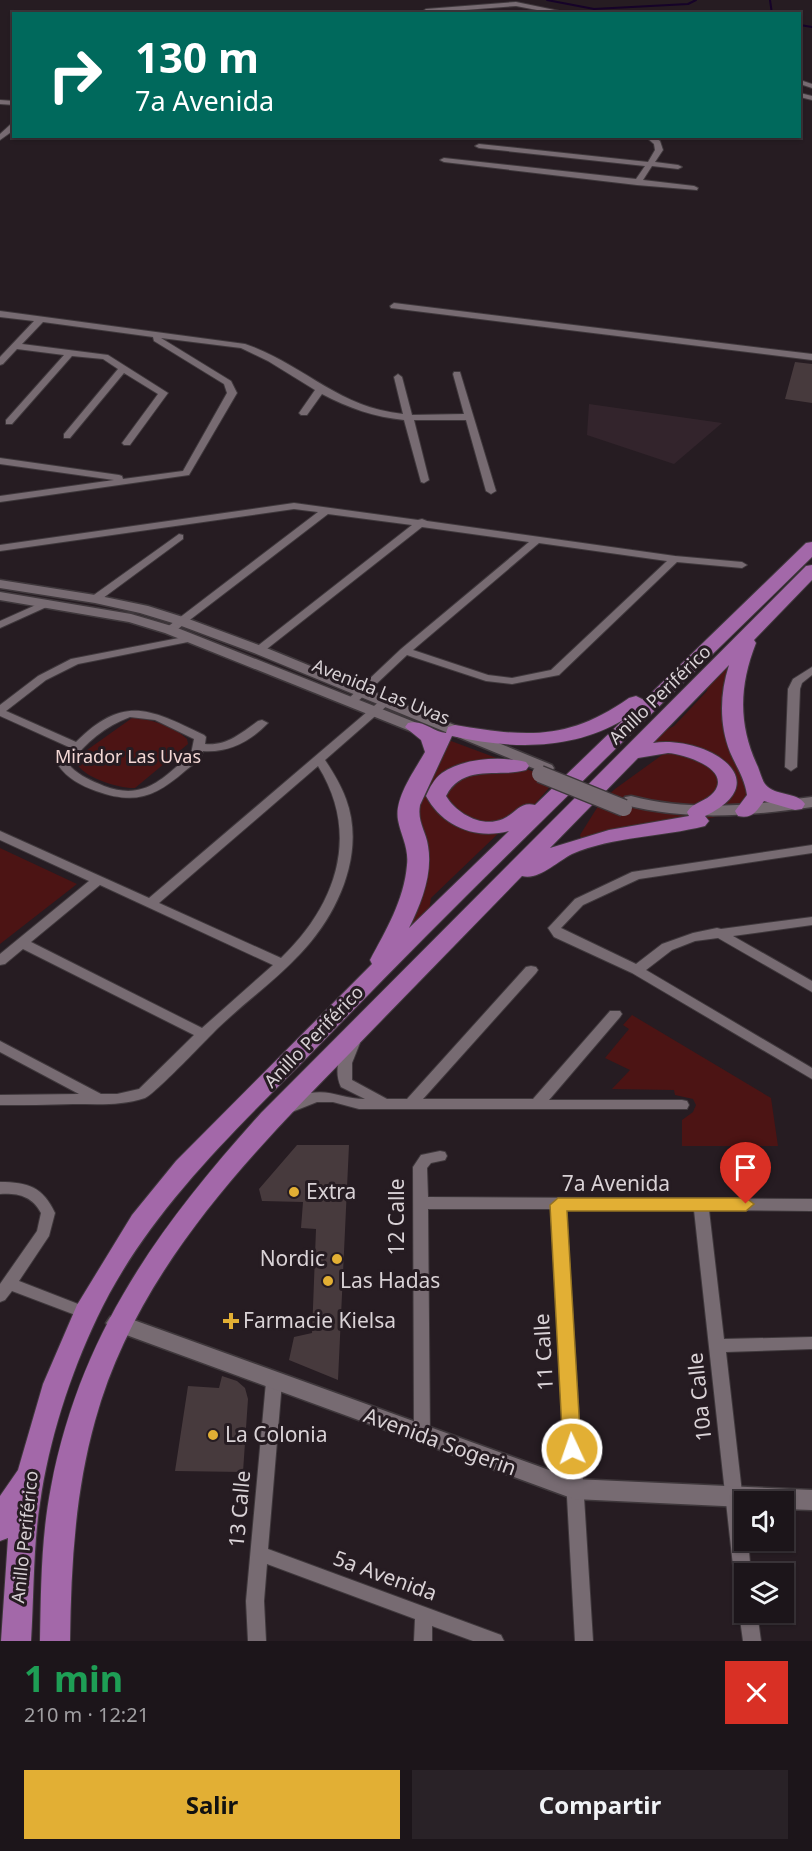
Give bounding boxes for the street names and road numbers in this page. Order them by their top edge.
street label: Anillo Periférico [603,639,716,749]
street label: Avenida Las Uvas [309,653,454,730]
street label: Anillo Periférico [258,980,368,1093]
street label: 7a Avenida [562,1169,670,1197]
street label: 12 Calle [382,1178,410,1256]
street label: 11 Calle [527,1313,559,1391]
street label: 10a Calle [680,1351,718,1443]
street label: Avenida Sogerin [360,1400,521,1482]
street label: Anillo Periférico [5,1469,43,1604]
street label: 13 Calle [222,1469,256,1549]
street label: 5a Avenida [330,1543,441,1607]

